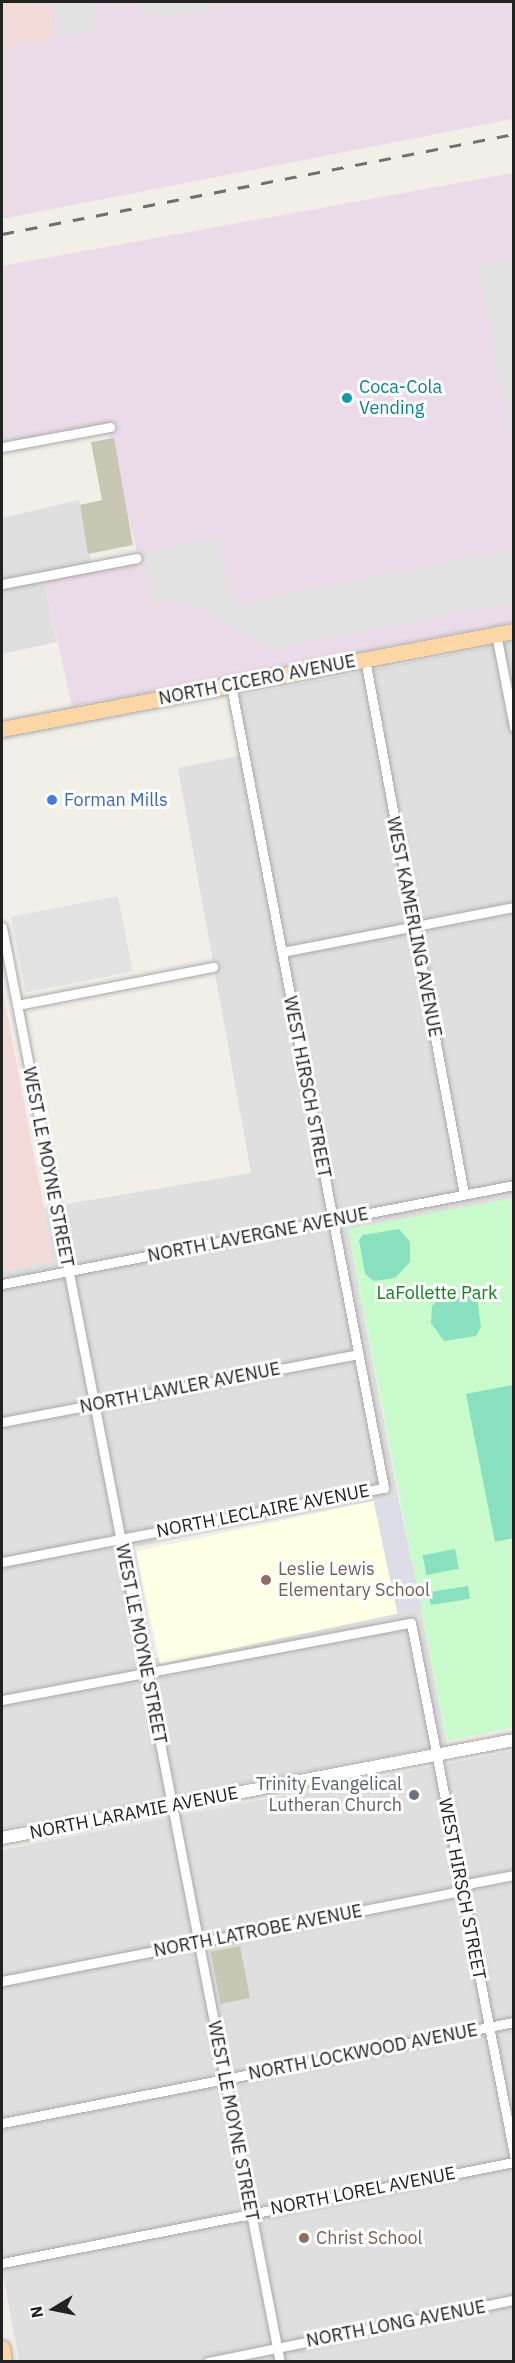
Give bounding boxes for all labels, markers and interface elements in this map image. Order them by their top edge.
place label: Coca-Cola Vending [359,377,442,420]
marker: Coca-Cola Vending [340,391,354,405]
street label: NORTH CICERO AVENUE [157,650,357,710]
place label: Forman Mills [64,789,168,811]
marker: Forman Mills [45,793,59,807]
street label: WEST KAMERLING AVENUE [382,815,446,1039]
street label: WEST HIRSCH STREET [279,994,335,1180]
street label: WEST LE MOYNE STREET [18,1065,78,1269]
street label: NORTH LAVERGNE AVENUE [146,1203,370,1267]
park label: LaFollette Park [377,1282,497,1304]
street label: NORTH LAWLER AVENUE [78,1358,282,1418]
street label: NORTH LECLAIRE AVENUE [155,1480,371,1542]
street label: WEST LE MOYNE STREET [111,1542,171,1746]
place label: Leslie Lewis Elementary School [278,1559,430,1602]
marker: Leslie Lewis Elementary School [259,1573,273,1587]
place label: Trinity Evangelical Lutheran Church [256,1774,402,1816]
street label: NORTH LARAMIE AVENUE [28,1782,240,1844]
marker: Trinity Evangelical Lutheran Church [407,1788,421,1802]
street label: WEST HIRSCH STREET [434,1796,490,1982]
street label: NORTH LATROBE AVENUE [152,1900,364,1962]
street label: WEST LE MOYNE STREET [203,2019,263,2223]
street label: NORTH LOCKWOOD AVENUE [247,2019,479,2085]
street label: NORTH LOREL AVENUE [269,2162,457,2220]
place label: Christ School [316,2227,423,2249]
marker: Christ School [297,2231,311,2245]
north arrow [24,2279,84,2339]
street label: NORTH LONG AVENUE [305,2296,487,2352]
text: N [25,2305,47,2320]

